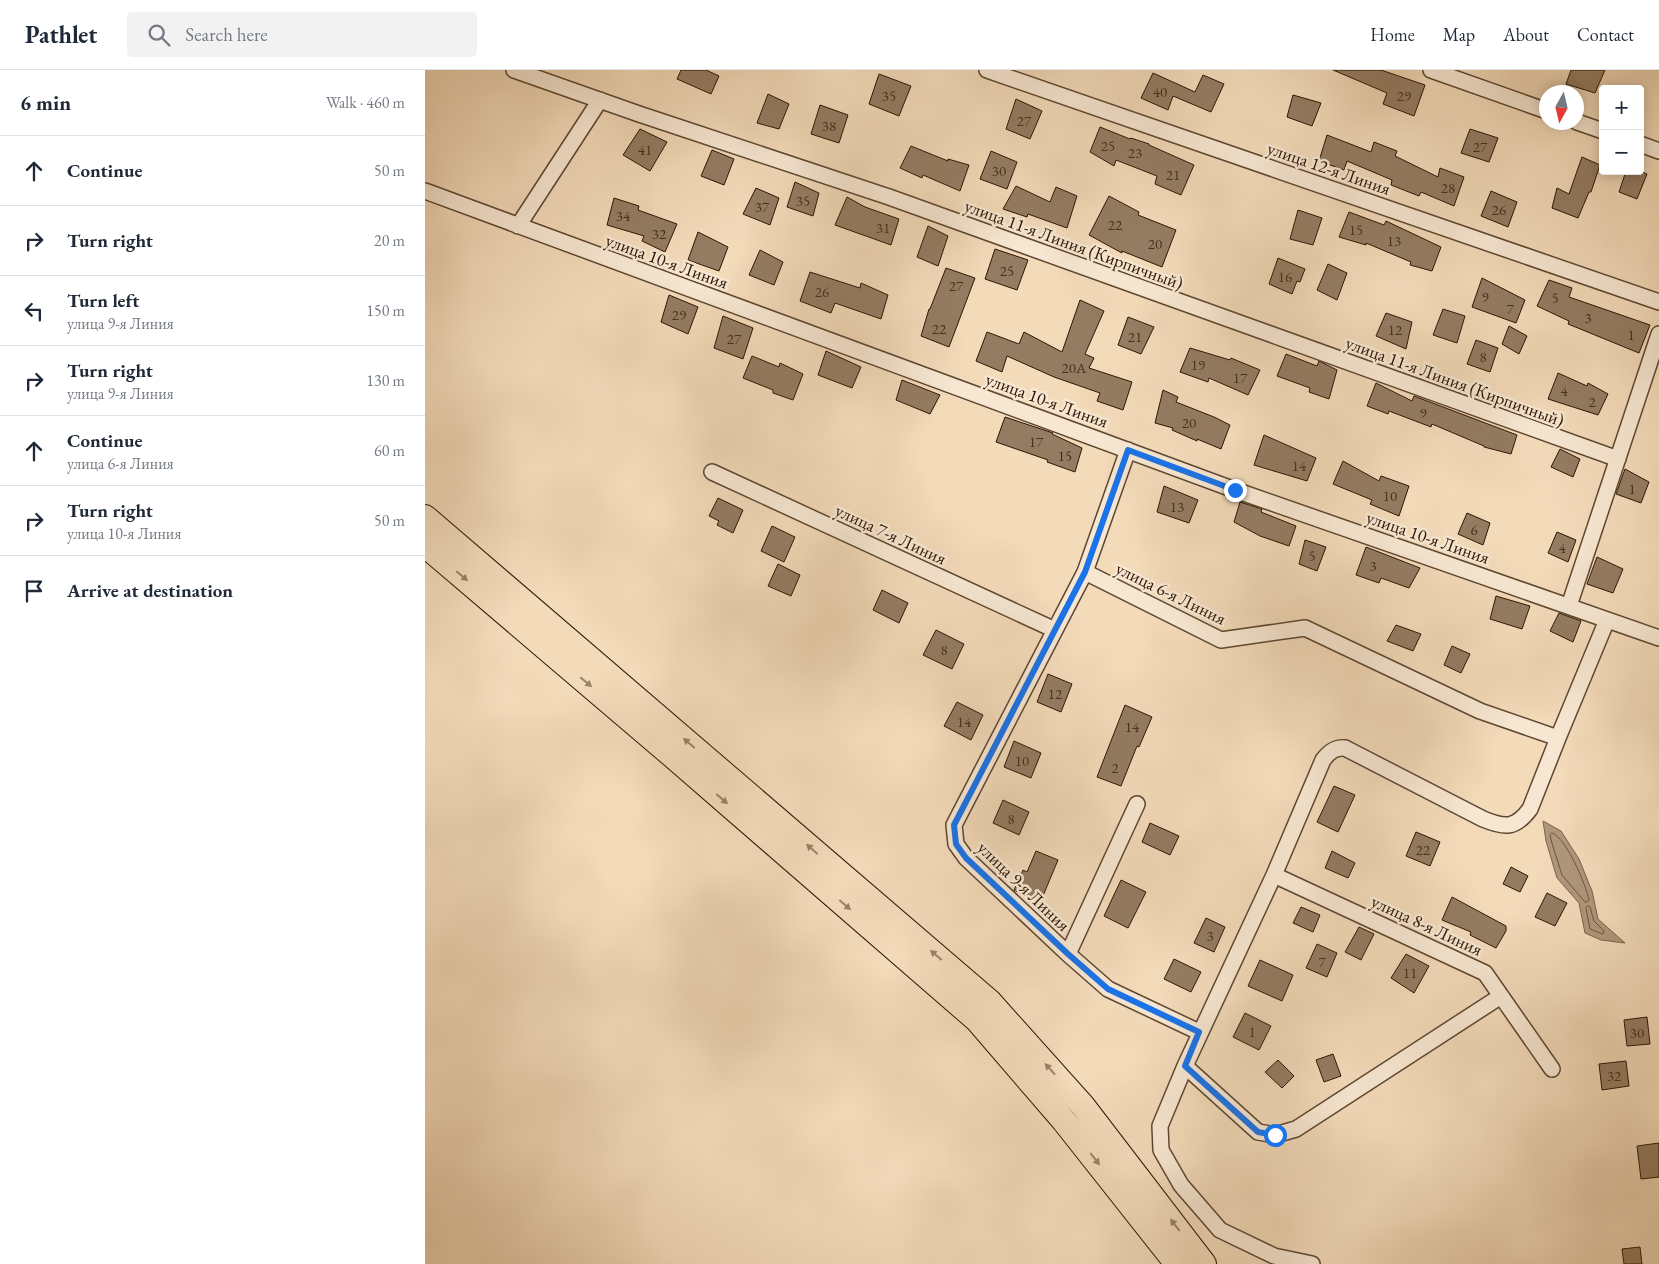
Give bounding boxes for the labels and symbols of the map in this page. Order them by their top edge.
house number: 40 [1153,82,1167,101]
north arrow [1539,85,1584,130]
house number: 35 [882,86,896,105]
house number: 29 [1397,86,1411,105]
house number: 27 [1017,111,1032,130]
house number: 38 [822,116,836,135]
house number: 25 [1101,136,1115,155]
street label: улица 12-я Линия [1264,136,1394,200]
house number: 27 [1473,137,1488,156]
house number: 41 [638,140,652,159]
house number: 23 [1128,143,1142,162]
house number: 30 [992,161,1006,180]
house number: 21 [1166,165,1180,184]
house number: 28 [1441,178,1455,197]
house number: 35 [796,191,810,210]
street label: улица 11-я Линия (Кирпичный) [962,194,1186,294]
house number: 37 [755,197,770,216]
house number: 26 [1492,200,1506,219]
house number: 34 [616,206,631,225]
house number: 22 [1108,215,1123,234]
house number: 31 [876,218,890,237]
house number: 15 [1349,220,1363,239]
house number: 32 [652,224,667,243]
street label: улица 10-я Линия [603,228,731,294]
house number: 13 [1387,231,1401,250]
house number: 20 [1148,234,1162,253]
house number: 25 [1000,261,1014,280]
house number: 16 [1278,267,1292,286]
house number: 27 [949,276,964,295]
house number: 26 [815,282,829,301]
house number: 9 [1481,287,1489,306]
house number: 5 [1551,288,1559,307]
house number: 7 [1506,299,1514,318]
house number: 29 [672,305,686,324]
house number: 3 [1584,308,1592,327]
house number: 22 [932,319,947,338]
house number: 12 [1388,320,1403,339]
house number: 1 [1627,325,1635,344]
house number: 21 [1128,327,1142,346]
house number: 27 [727,329,742,348]
street label: улица 11-я Линия (Кирпичный) [1343,331,1567,431]
house number: 8 [1479,347,1487,366]
house number: 19 [1191,355,1205,374]
house number: 20А [1062,358,1087,377]
street label: улица 10-я Линия [983,367,1111,433]
house number: 17 [1233,368,1248,387]
house number: 4 [1560,381,1568,400]
house number: 2 [1588,392,1596,411]
house number: 9 [1419,403,1427,422]
house number: 20 [1182,413,1196,432]
house number: 17 [1029,432,1044,451]
house number: 15 [1058,446,1072,465]
house number: 14 [1292,456,1307,475]
route end [1224,479,1247,502]
house number: 1 [1628,479,1636,498]
house number: 10 [1383,486,1397,505]
house number: 13 [1170,497,1184,516]
street label: улица 7-я Линия [832,498,950,570]
street label: улица 10-я Линия [1363,505,1493,569]
house number: 6 [1470,520,1478,539]
house number: 4 [1558,538,1566,557]
house number: 5 [1308,546,1316,565]
street label: улица 6-я Линия [1112,556,1230,630]
house number: 3 [1369,556,1377,575]
one-way arrow [456,570,468,581]
house number: 8 [940,640,948,659]
one-way arrow [579,676,592,687]
house number: 12 [1048,684,1063,703]
house number: 14 [957,712,972,731]
house number: 14 [1125,717,1140,736]
one-way arrow [682,738,695,749]
house number: 10 [1015,751,1029,770]
house number: 2 [1111,758,1119,777]
one-way arrow [716,793,728,805]
house number: 8 [1007,809,1015,828]
street label: улица 9-я Линия [973,836,1075,936]
house number: 22 [1416,840,1431,859]
one-way arrow [807,843,819,855]
street label: улица 8-я Линия [1368,889,1486,961]
one-way arrow [838,900,851,911]
house number: 3 [1206,926,1214,945]
one-way arrow [929,949,942,960]
house number: 7 [1318,952,1326,971]
house number: 11 [1403,963,1417,982]
house number: 1 [1248,1022,1256,1041]
house number: 30 [1630,1023,1644,1042]
one-way arrow [1045,1063,1056,1076]
house number: 32 [1607,1066,1622,1085]
route start [1264,1124,1287,1147]
one-way arrow [1089,1152,1100,1165]
one-way arrow [1169,1219,1180,1232]

